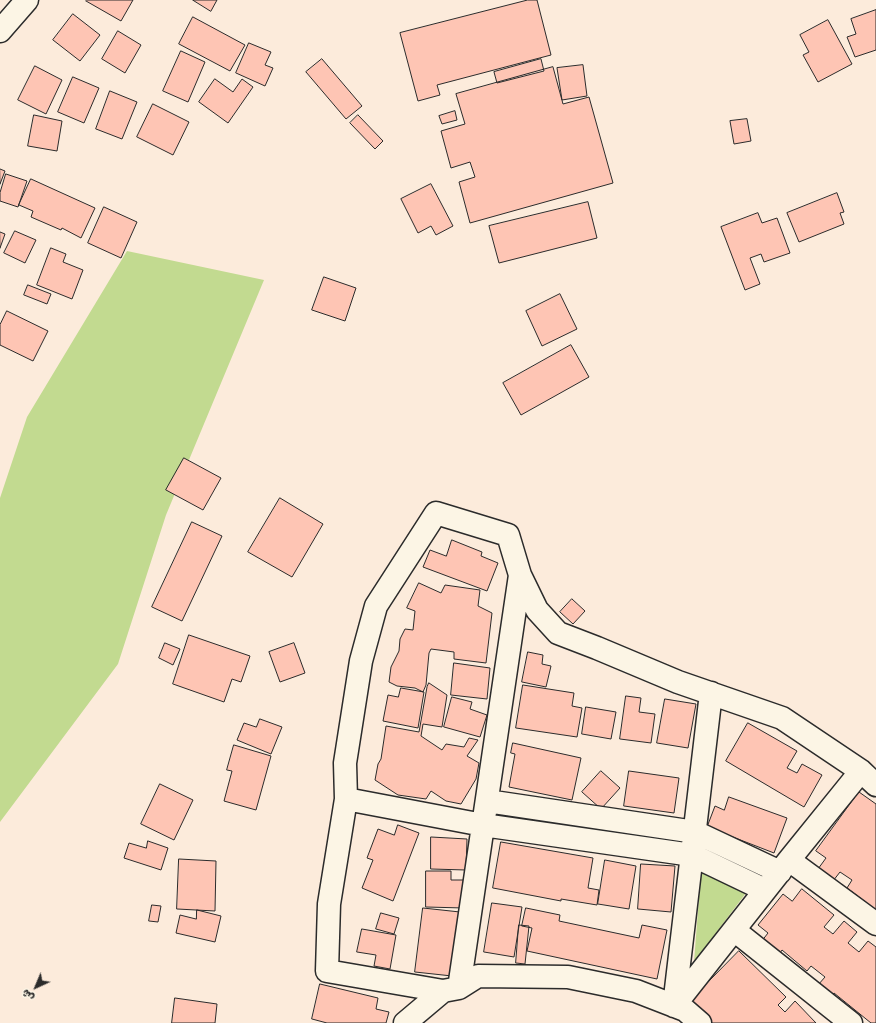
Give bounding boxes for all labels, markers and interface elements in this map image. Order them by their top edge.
north arrow [16,967,56,1007]
text: ش [18,986,37,1005]

